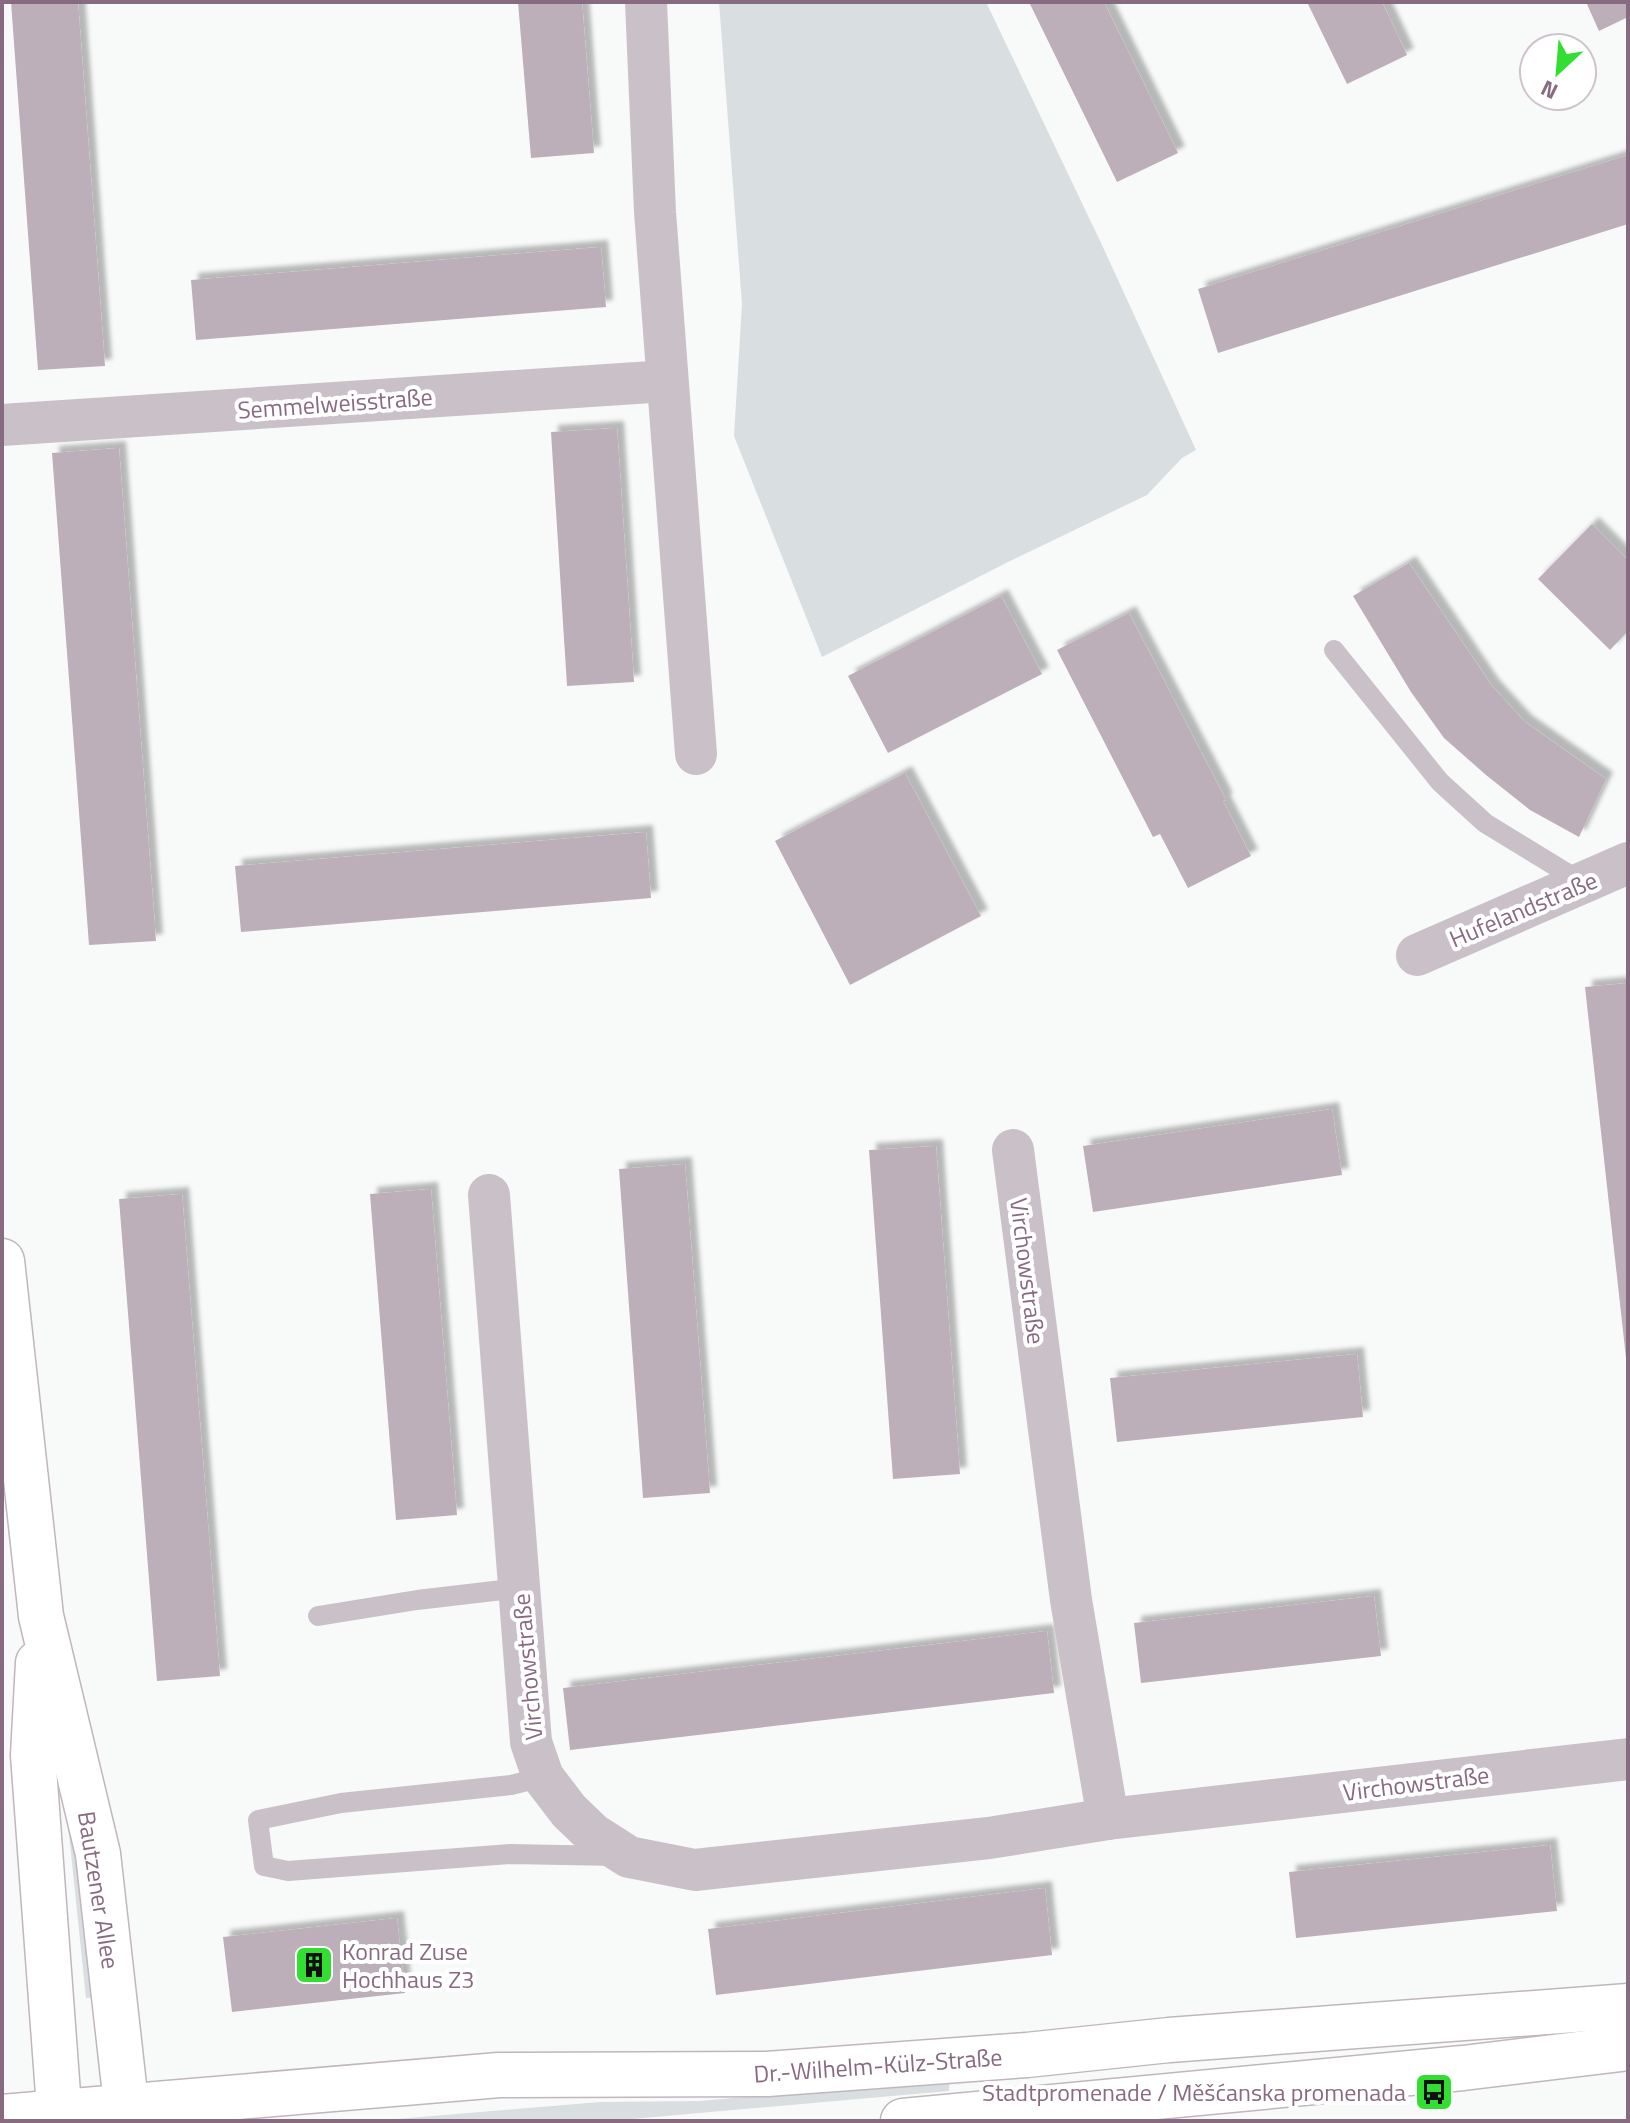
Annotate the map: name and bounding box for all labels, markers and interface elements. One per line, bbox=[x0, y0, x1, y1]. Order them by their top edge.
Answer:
north arrow bbox=[1518, 32, 1598, 112]
text: N bbox=[1535, 71, 1564, 109]
street label: Semmelweisstraße bbox=[236, 378, 434, 428]
street label: Hufelandstraße bbox=[1443, 862, 1603, 956]
street label: Virchowstraße bbox=[1001, 1196, 1055, 1346]
street label: Virchowstraße bbox=[503, 1592, 551, 1742]
street label: Virchowstraße bbox=[1341, 1756, 1491, 1810]
street label: Bautzener Allee bbox=[69, 1809, 129, 1971]
place label: Konrad Zuse Hochhaus Z3 bbox=[342, 1933, 475, 1997]
building icon: Konrad Zuse Hochhaus Z3 bbox=[293, 1944, 335, 1986]
street label: Dr.-Wilhelm-Külz-Straße bbox=[752, 2038, 1004, 2092]
bus stop icon: Stadtpromenade / Měšćanska promenada bbox=[1413, 2071, 1455, 2113]
place label: Stadtpromenade / Měšćanska promenada bbox=[982, 2074, 1406, 2110]

